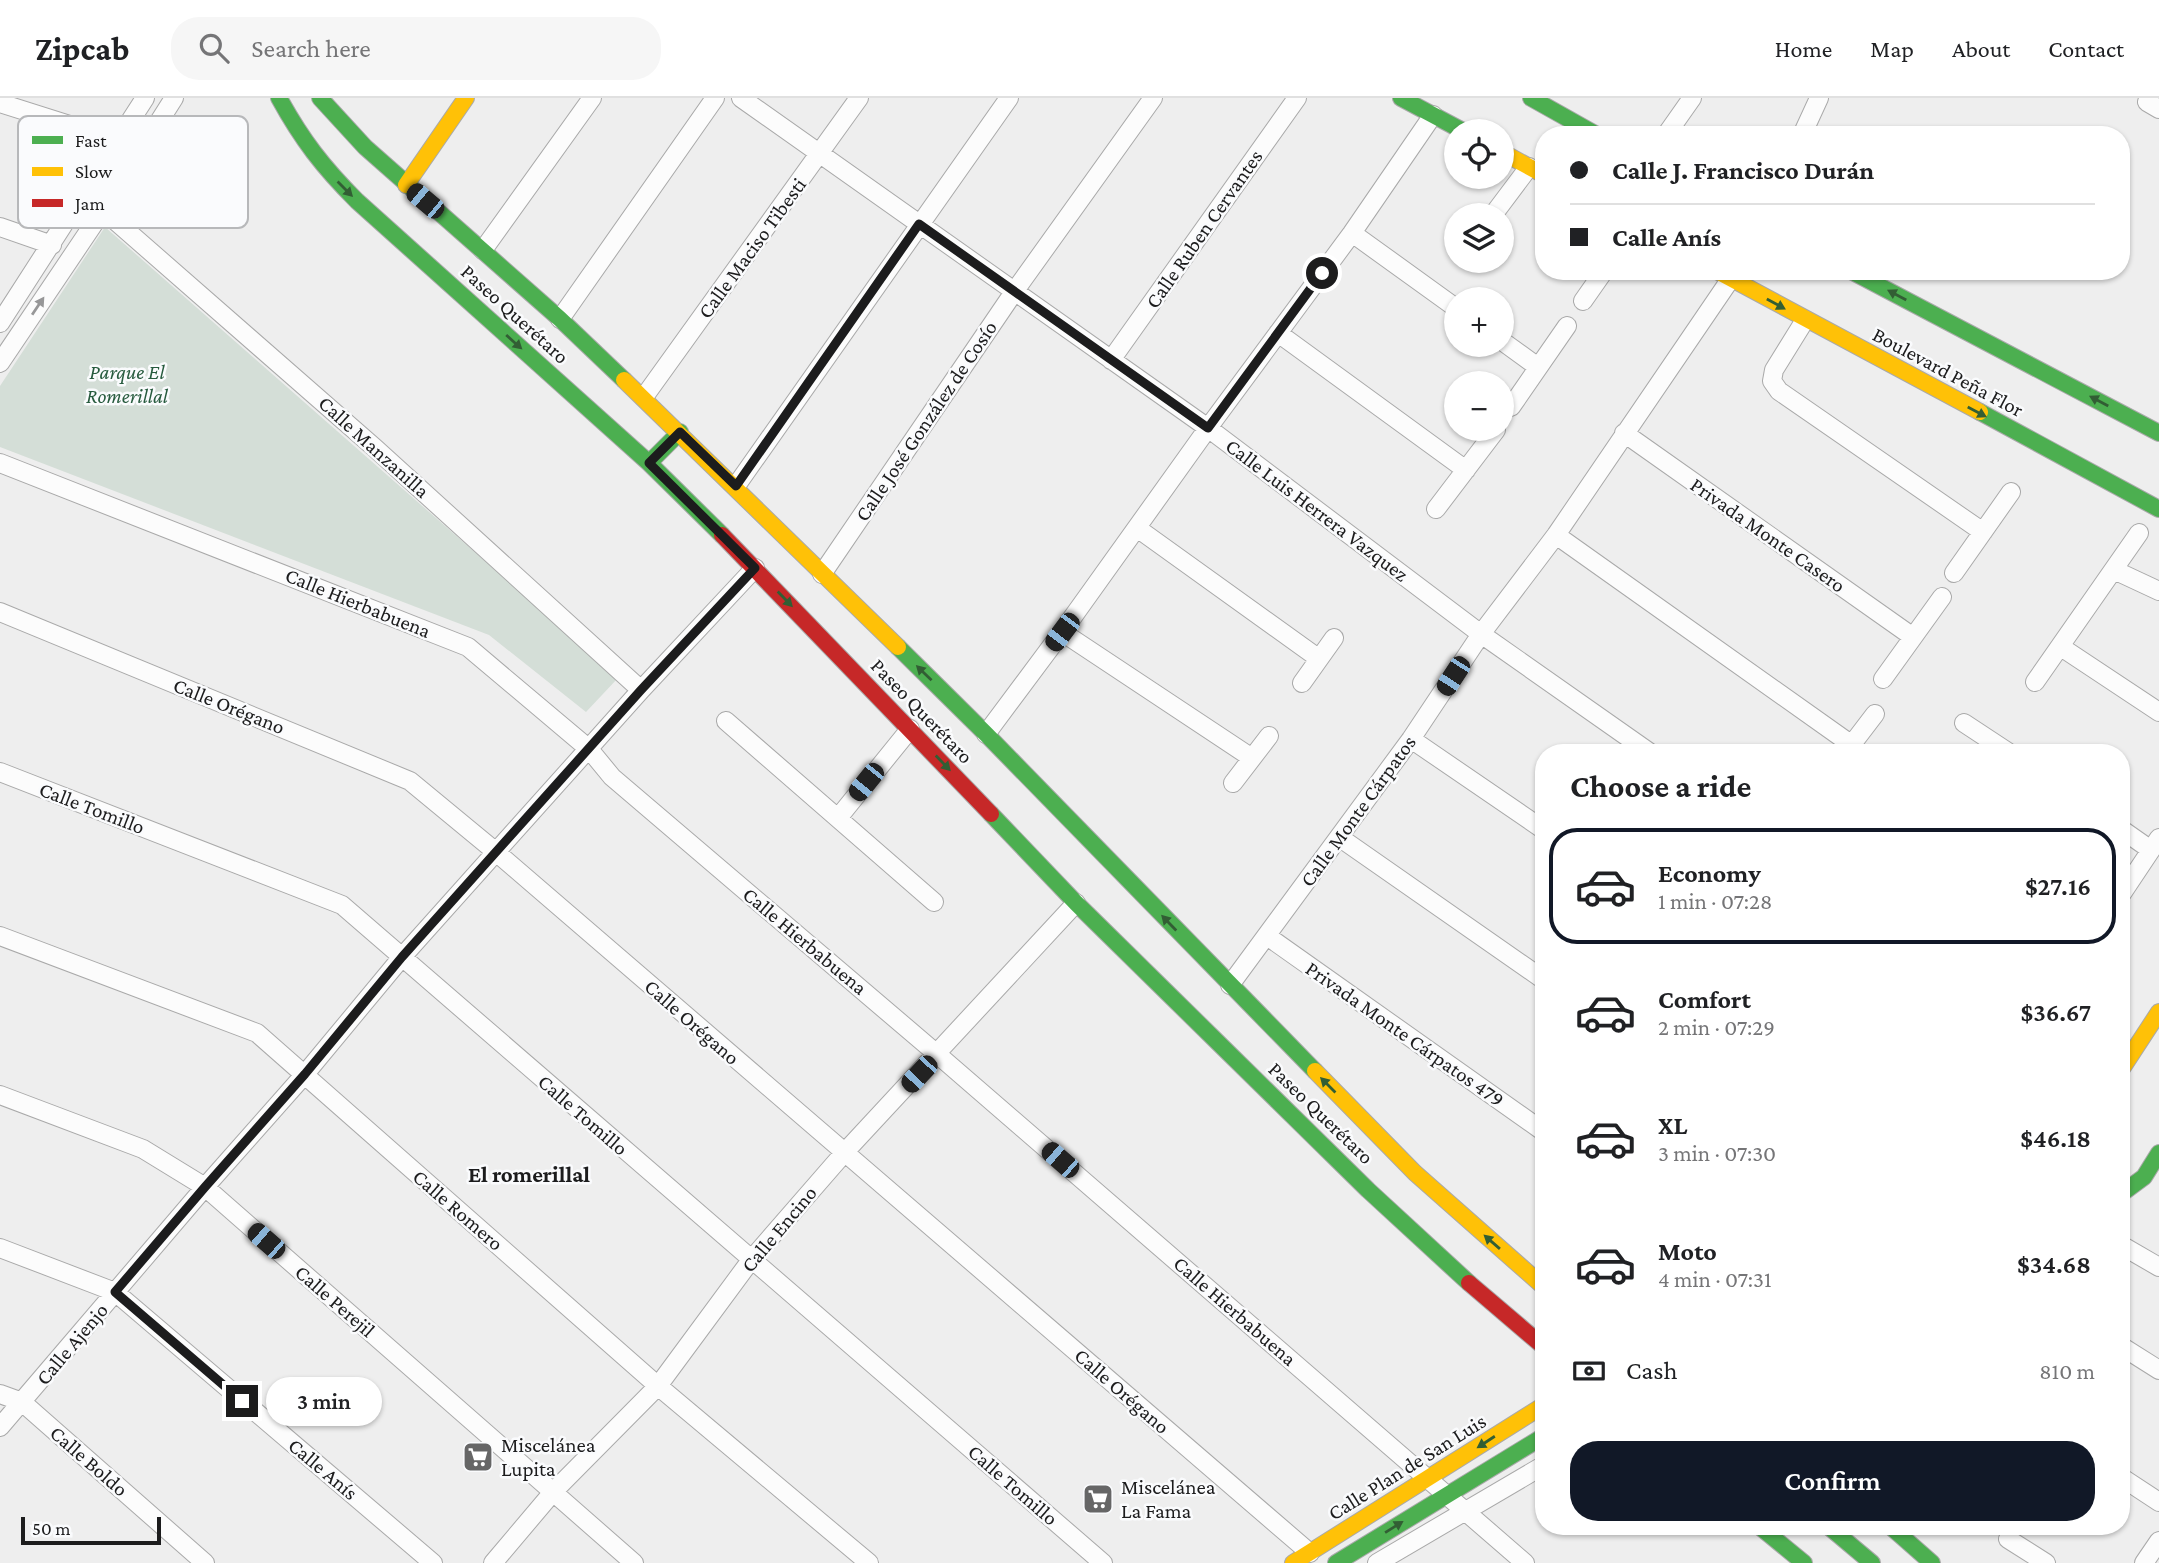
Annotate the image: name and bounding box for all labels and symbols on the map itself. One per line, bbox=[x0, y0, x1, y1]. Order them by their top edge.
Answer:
legend bbox=[18, 116, 248, 228]
text: Fast bbox=[75, 130, 107, 151]
street label: Calle Ruben Cervantes bbox=[1140, 145, 1268, 313]
text: Slow bbox=[75, 161, 112, 182]
street label: Calle Maciso Tibesti bbox=[693, 173, 811, 323]
car bbox=[403, 179, 448, 223]
one-way arrow bbox=[336, 181, 353, 197]
text: Jam bbox=[73, 193, 105, 214]
route start bbox=[1306, 257, 1338, 289]
street label: Paseo Querétaro bbox=[456, 259, 574, 369]
one-way arrow bbox=[1887, 290, 1907, 301]
one-way arrow bbox=[31, 297, 45, 315]
one-way arrow bbox=[1767, 298, 1786, 310]
street label: Calle José González de Cosío bbox=[850, 316, 1002, 526]
street label: Boulevard Peña Flor bbox=[1869, 322, 2028, 422]
one-way arrow bbox=[505, 333, 522, 349]
park label: Parque El Romerillal bbox=[86, 360, 169, 408]
street label: Calle Manzanilla bbox=[314, 391, 435, 503]
one-way arrow bbox=[2089, 395, 2108, 407]
one-way arrow bbox=[1967, 406, 1987, 417]
street label: Calle Luis Herrera Vazquez bbox=[1221, 433, 1413, 587]
street label: Privada Monte Casero bbox=[1686, 473, 1850, 597]
street label: Calle Hierbabuena bbox=[282, 563, 434, 643]
one-way arrow bbox=[777, 591, 794, 608]
car bbox=[1041, 609, 1084, 655]
car bbox=[1433, 653, 1474, 699]
street label: Paseo Querétaro bbox=[866, 654, 978, 768]
one-way arrow bbox=[916, 665, 932, 682]
street label: Calle Orégano bbox=[170, 673, 288, 739]
street label: Calle Monte Cárpatos bbox=[1295, 731, 1421, 891]
one-way arrow bbox=[935, 755, 951, 772]
car bbox=[845, 759, 888, 805]
street label: Calle Tomillo bbox=[36, 777, 148, 839]
street label: Calle Hierbabuena bbox=[738, 882, 872, 1000]
one-way arrow bbox=[1160, 914, 1177, 931]
street label: Privada Monte Cárpatos 479 bbox=[1301, 956, 1509, 1112]
street label: Calle Orégano bbox=[640, 974, 744, 1070]
car bbox=[897, 1051, 942, 1097]
street label: Paseo Querétaro bbox=[1264, 1057, 1378, 1169]
street label: Calle Tomillo bbox=[533, 1070, 633, 1160]
one-way arrow bbox=[1320, 1077, 1336, 1093]
car bbox=[1038, 1138, 1083, 1182]
district label: El romerillal bbox=[468, 1161, 590, 1187]
street label: Calle Romero bbox=[408, 1164, 508, 1256]
street label: Calle Encino bbox=[736, 1181, 822, 1277]
car bbox=[244, 1219, 289, 1263]
one-way arrow bbox=[1484, 1235, 1501, 1251]
street label: Calle Hierbabuena bbox=[1169, 1251, 1301, 1371]
street label: Calle Perejil bbox=[290, 1260, 380, 1342]
street label: Calle Ajenjo bbox=[31, 1298, 113, 1390]
street label: Calle Orégano bbox=[1070, 1343, 1174, 1439]
callout: 3 min bbox=[266, 1376, 382, 1426]
route end bbox=[226, 1385, 258, 1417]
street label: Calle Plan de San Luis bbox=[1324, 1409, 1490, 1525]
street label: Calle Boldo bbox=[45, 1421, 133, 1501]
street label: Calle Anís bbox=[283, 1433, 363, 1505]
place label: Miscelánea Lupita bbox=[501, 1433, 596, 1481]
one-way arrow bbox=[1476, 1435, 1496, 1448]
supermarket icon: Miscelánea Lupita bbox=[461, 1440, 495, 1474]
street label: Calle Tomillo bbox=[963, 1440, 1063, 1530]
place label: Miscelánea La Fama bbox=[1121, 1475, 1216, 1523]
supermarket icon: Miscelánea La Fama bbox=[1081, 1482, 1115, 1516]
scale bar bbox=[21, 1514, 161, 1546]
one-way arrow bbox=[1384, 1521, 1403, 1534]

